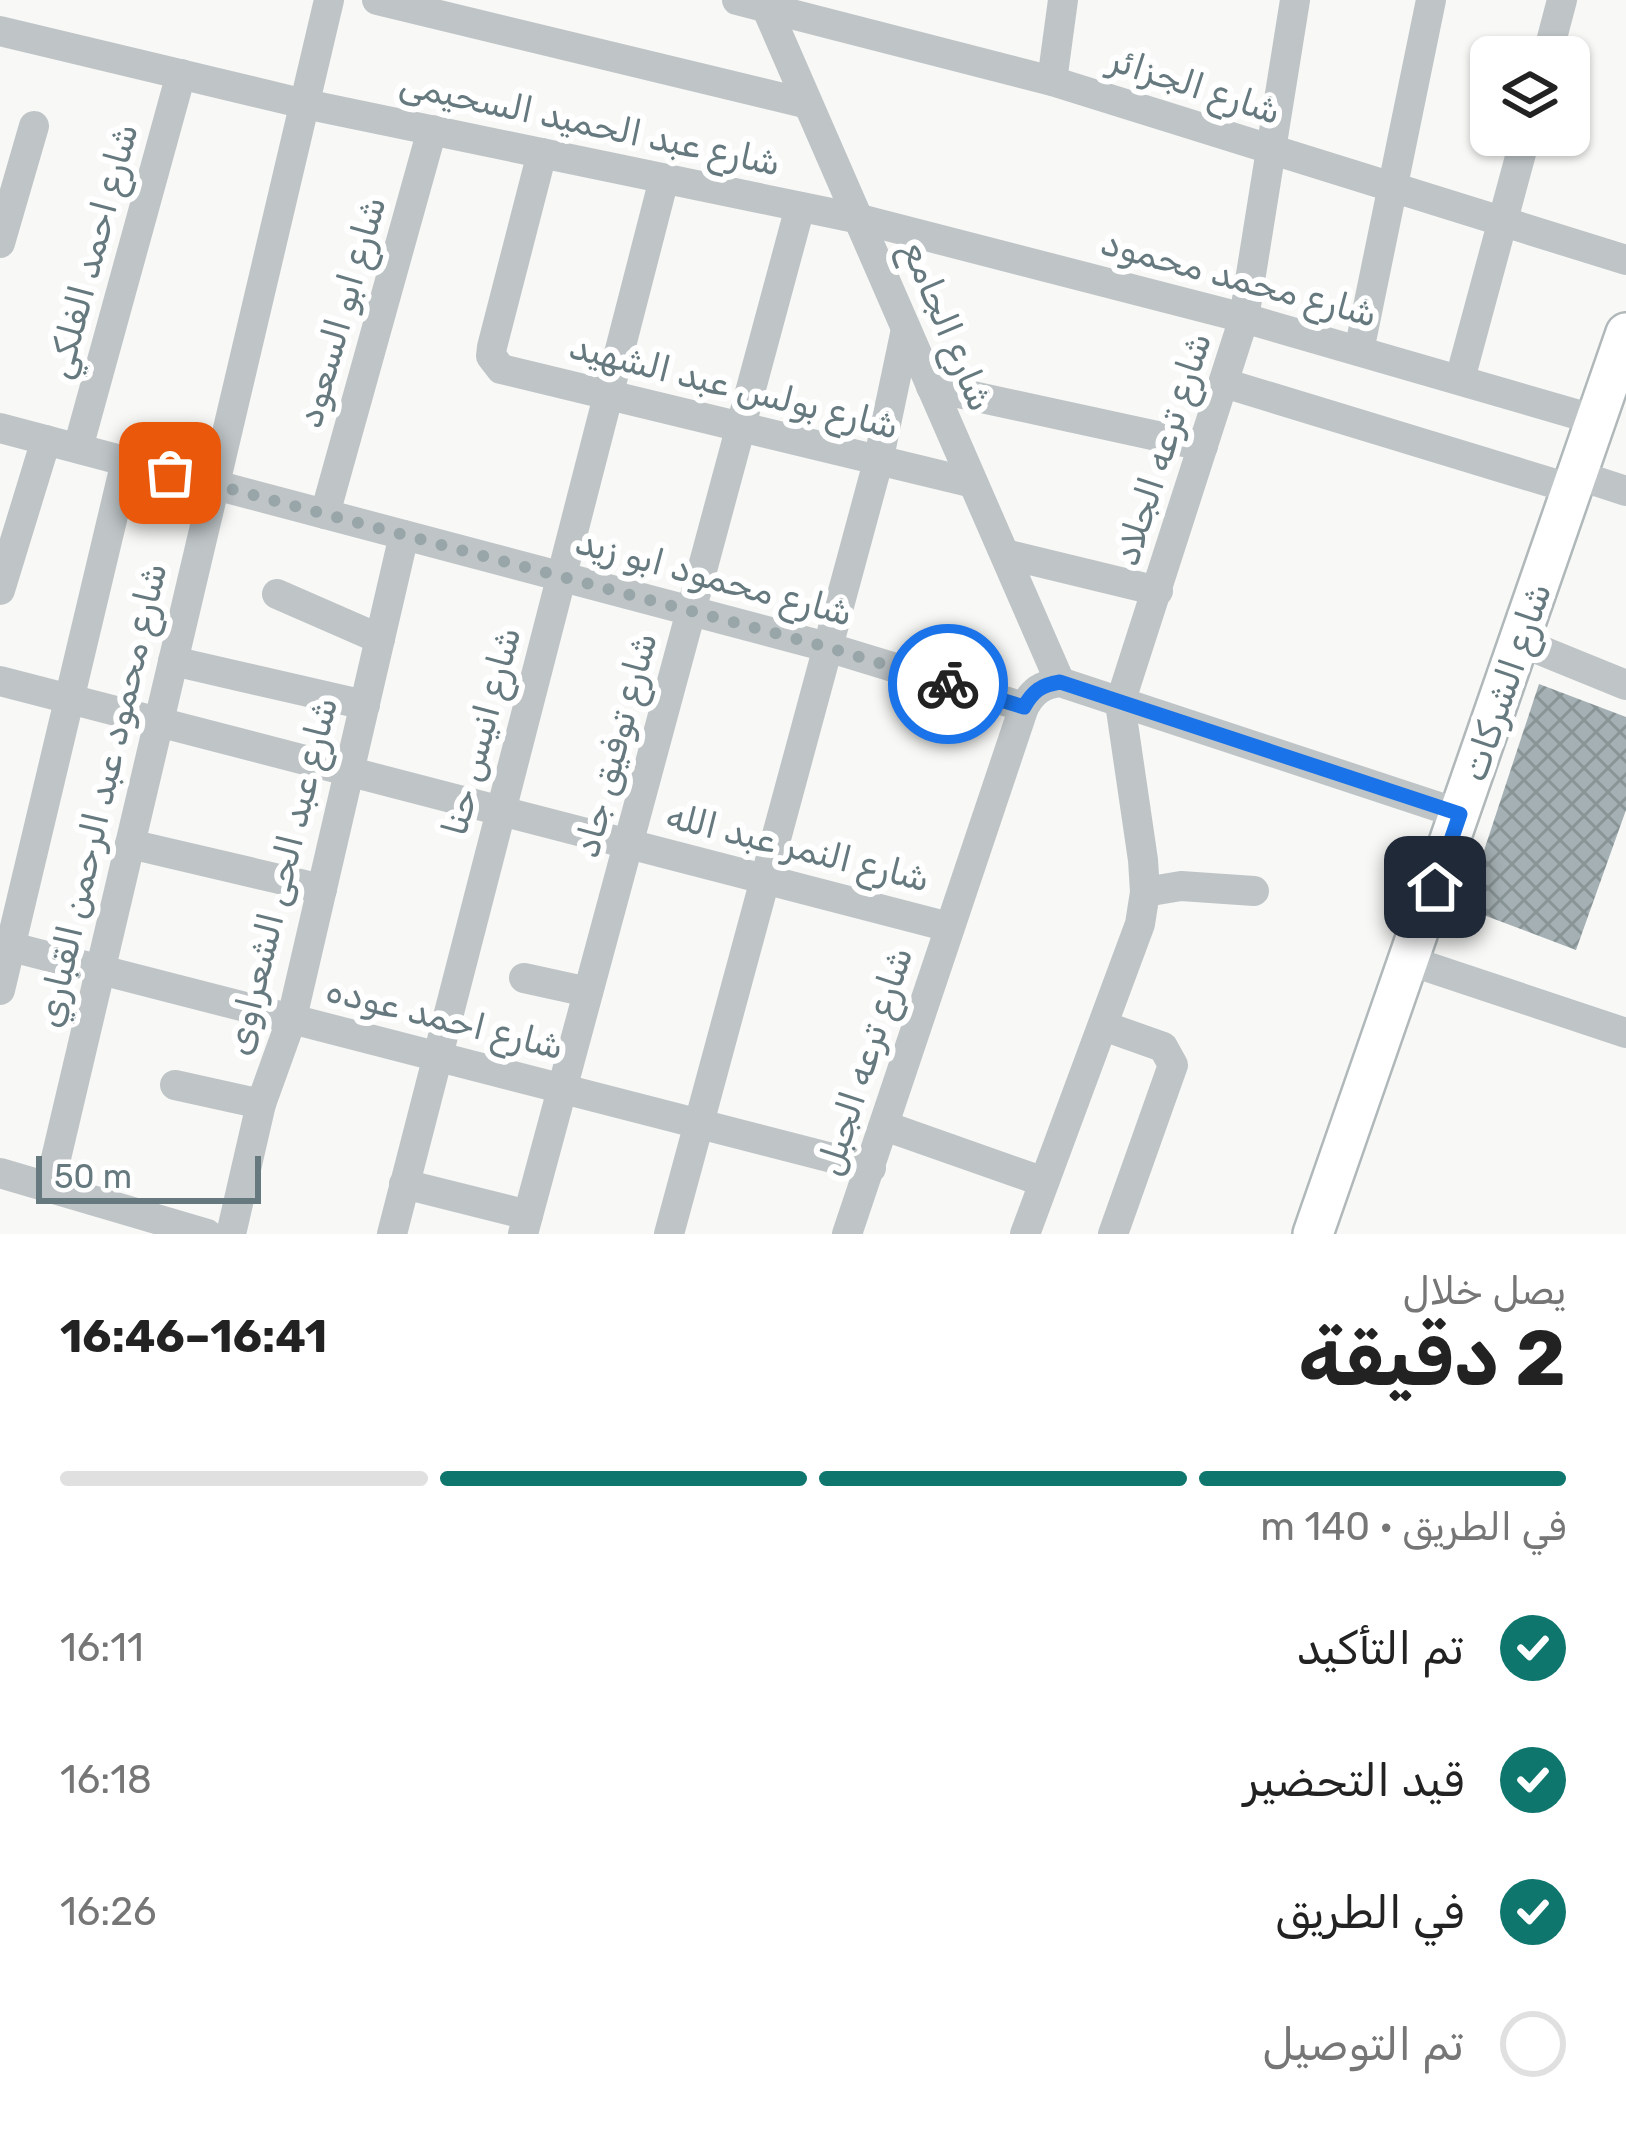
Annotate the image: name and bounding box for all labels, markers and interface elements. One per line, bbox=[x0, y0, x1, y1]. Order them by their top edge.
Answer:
street label: شارع الجزائر bbox=[1101, 36, 1286, 137]
map controls bbox=[1470, 36, 1590, 156]
button: layers bbox=[1470, 36, 1590, 156]
street label: شارع عبد الحميد السحيمى bbox=[395, 62, 784, 188]
street label: شارع احمد الفلكي bbox=[37, 119, 153, 385]
street label: شارع ابو السعود bbox=[287, 191, 398, 434]
street label: شارع محمد محمود bbox=[1095, 220, 1382, 339]
street label: شارع الجامع bbox=[889, 235, 1003, 419]
street label: شارع بولس عبد الشهيد bbox=[564, 324, 903, 452]
street label: شارع ترعه الجلاد bbox=[1104, 327, 1224, 572]
pin bbox=[119, 422, 221, 524]
icon: bag bbox=[137, 440, 203, 506]
street label: شارع محمود ابو زيد bbox=[570, 519, 857, 639]
street label: شارع محمود عبد الرحمن القباري bbox=[27, 559, 179, 1032]
street label: شارع الشركات bbox=[1452, 577, 1564, 788]
street label: شارع انيس حنا bbox=[433, 622, 533, 841]
courier bbox=[888, 624, 1008, 744]
street label: شارع توفيق جاد bbox=[564, 628, 670, 863]
icon: bike bbox=[915, 651, 981, 717]
street label: شارع عبد الحى الشعراوى bbox=[216, 693, 350, 1060]
street label: شارع النمر عبد الله bbox=[661, 793, 934, 904]
pin bbox=[1384, 836, 1486, 938]
icon: home bbox=[1402, 854, 1468, 920]
street label: شارع ترعه الجبل bbox=[807, 941, 925, 1182]
street label: شارع احمد عوده bbox=[321, 968, 568, 1072]
scale bar bbox=[36, 1150, 261, 1203]
text: 50 m bbox=[54, 1157, 132, 1196]
text: يصل خلال bbox=[1403, 1268, 1566, 1314]
text: 16:41–16:46 bbox=[60, 1310, 327, 1363]
text: 2 دقيقة bbox=[1298, 1312, 1566, 1405]
text: في الطريق · 140 m bbox=[1260, 1504, 1566, 1550]
icon: check bbox=[1500, 1615, 1566, 1681]
text: تم التأكيد bbox=[1296, 1622, 1464, 1675]
text: 16:11 bbox=[60, 1625, 144, 1671]
icon: check bbox=[1500, 1747, 1566, 1813]
text: قيد التحضير bbox=[1244, 1754, 1464, 1807]
text: 16:18 bbox=[60, 1757, 152, 1803]
icon: check bbox=[1500, 1879, 1566, 1945]
text: في الطريق bbox=[1275, 1886, 1464, 1939]
text: 16:26 bbox=[60, 1889, 157, 1935]
text: تم التوصيل bbox=[1262, 2018, 1464, 2071]

